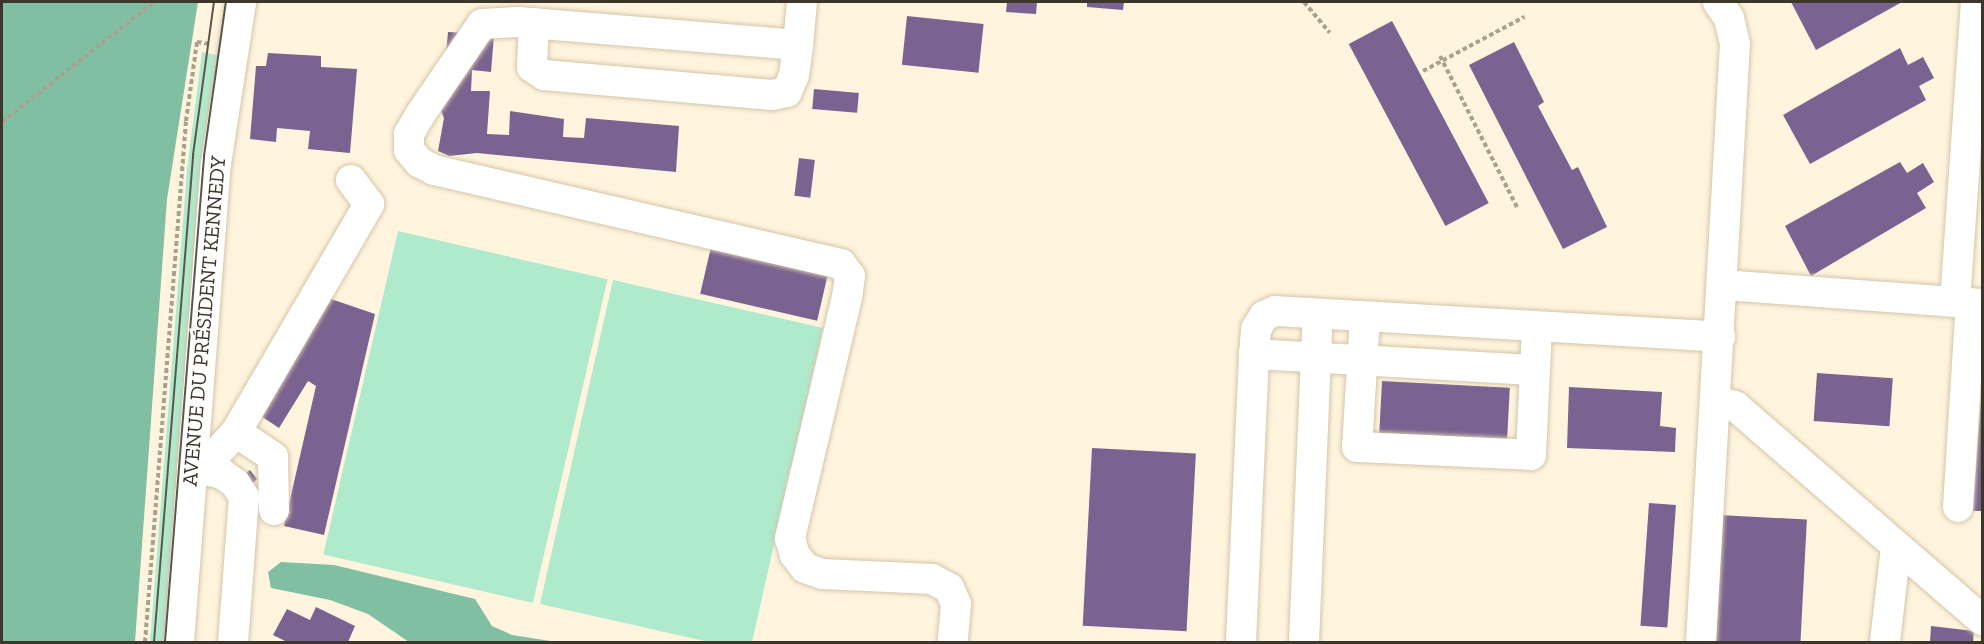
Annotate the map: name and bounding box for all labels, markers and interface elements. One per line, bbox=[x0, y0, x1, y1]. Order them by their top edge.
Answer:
street label: AVENUE DU PRÉSIDENT KENNEDY bbox=[177, 155, 231, 487]

